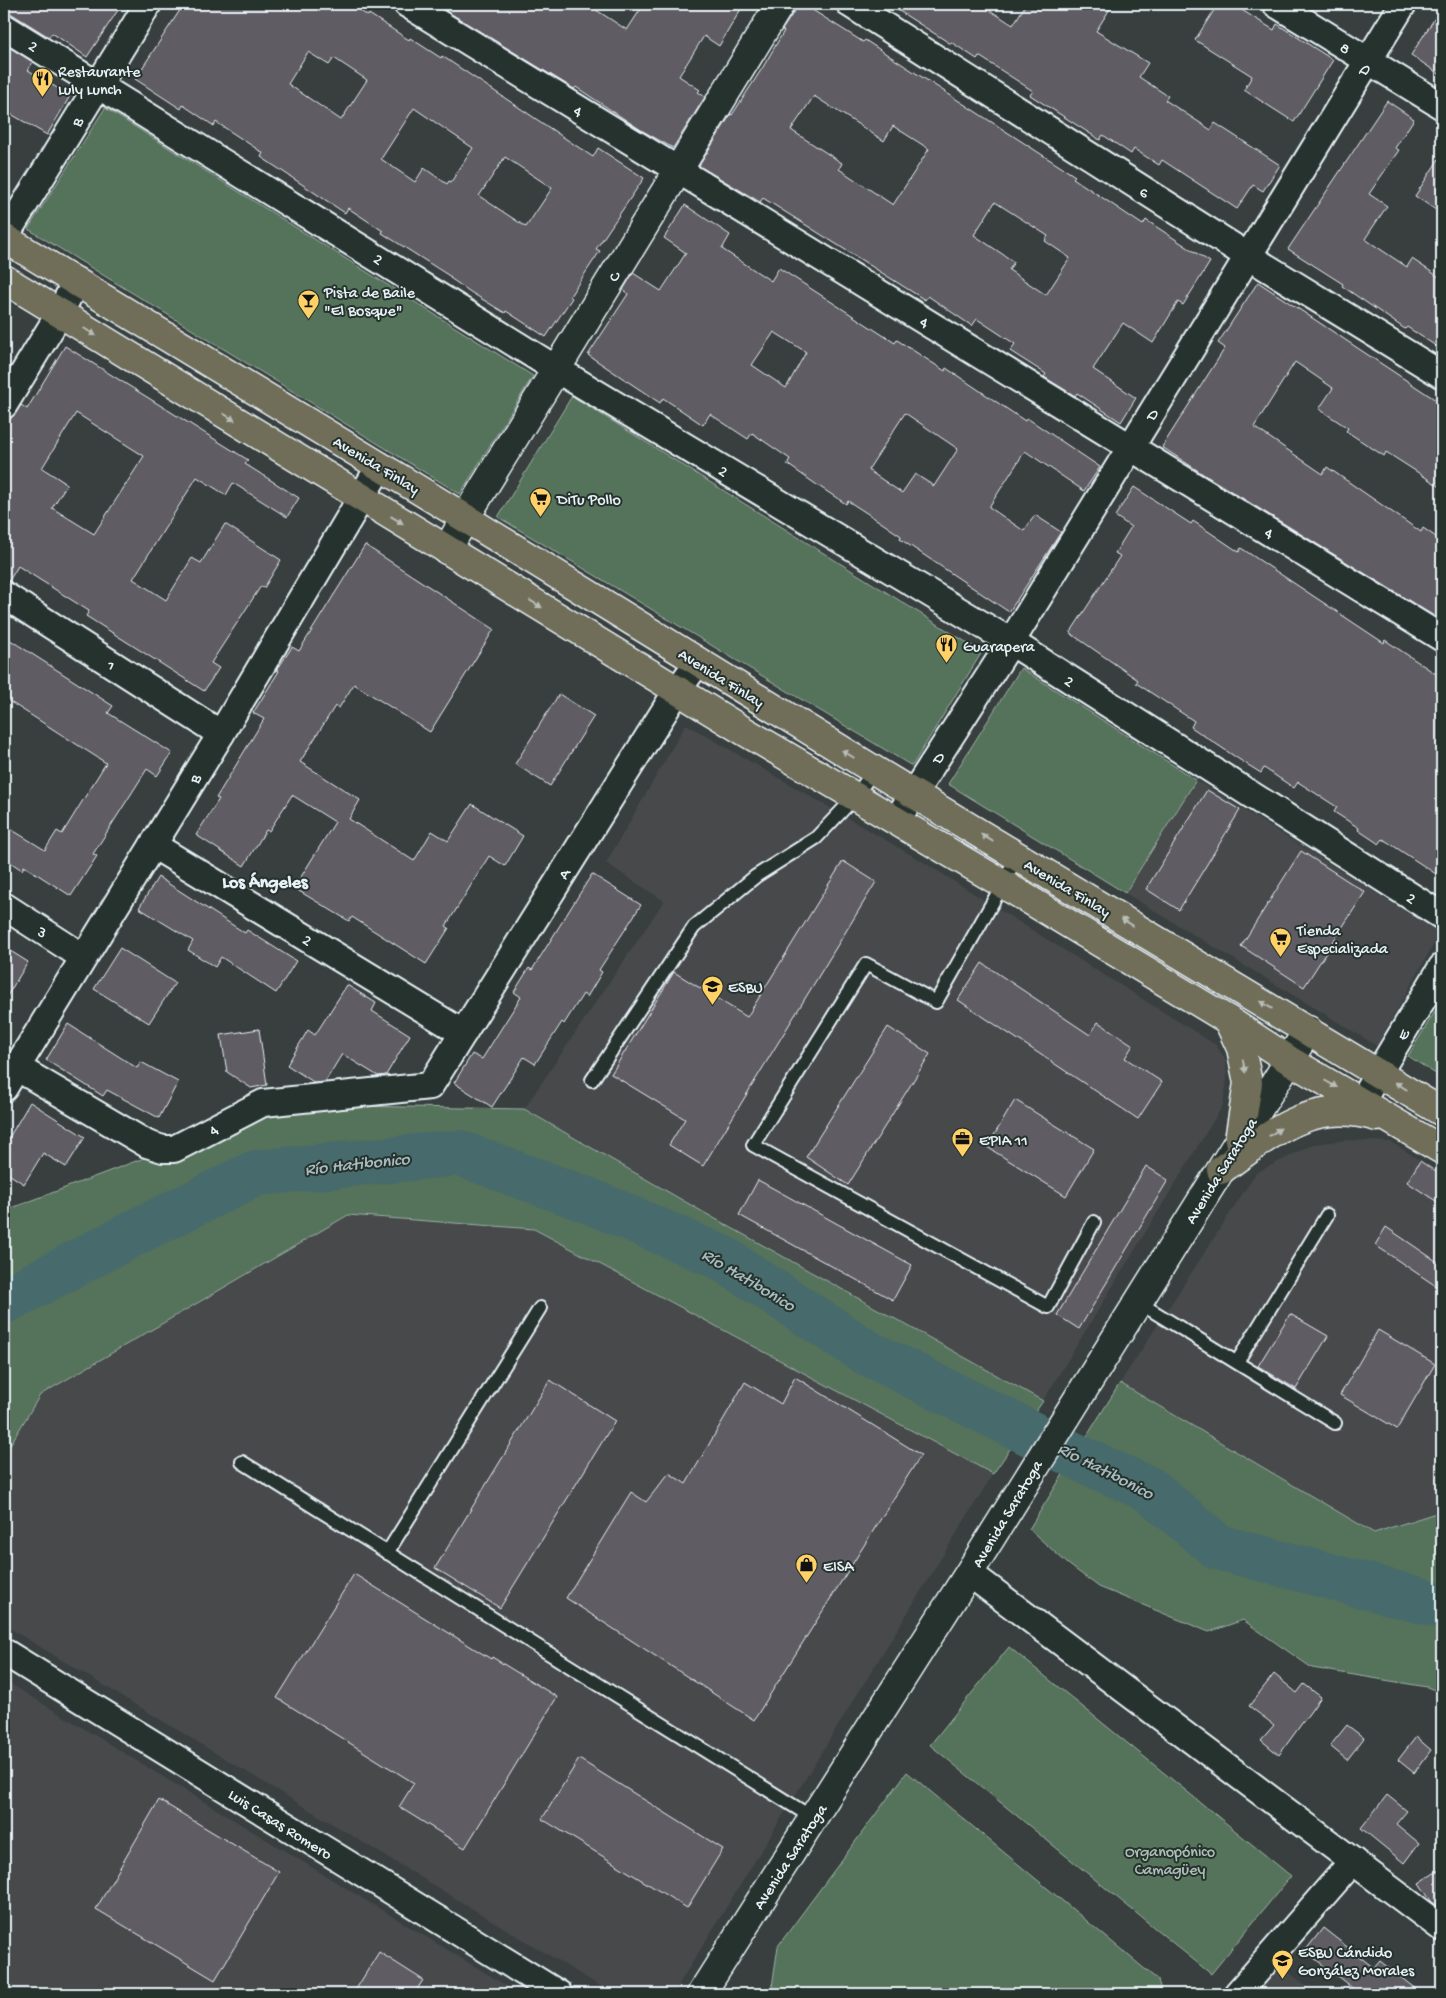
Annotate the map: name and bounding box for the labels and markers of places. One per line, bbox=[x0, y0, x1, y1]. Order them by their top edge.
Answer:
place label: Restaurante Luly Lunch bbox=[58, 64, 141, 101]
restaurant icon: Restaurante Luly Lunch bbox=[30, 67, 54, 98]
place label: Pista de Baile "El Bosque" bbox=[323, 285, 416, 322]
bar icon: Pista de Baile "El Bosque" bbox=[296, 288, 320, 319]
supermarket icon: DiTu Pollo bbox=[529, 486, 553, 517]
place label: DiTu Pollo bbox=[556, 492, 621, 511]
restaurant icon: Guarapera bbox=[935, 633, 959, 664]
place label: Guarapera bbox=[963, 639, 1036, 658]
place label: Tienda Especializada bbox=[1296, 923, 1389, 960]
supermarket icon: Tienda Especializada bbox=[1269, 926, 1293, 957]
school or university icon: ESBU bbox=[700, 974, 724, 1005]
place label: ESBU bbox=[728, 980, 763, 999]
office icon: EPIA 11 bbox=[951, 1127, 975, 1158]
place label: EPIA 11 bbox=[979, 1133, 1028, 1152]
shop icon: EISA bbox=[795, 1553, 819, 1584]
place label: EISA bbox=[823, 1559, 855, 1578]
place label: ESBU Cándido González Morales bbox=[1298, 1945, 1415, 1982]
school or university icon: ESBU Cándido González Morales bbox=[1270, 1948, 1294, 1979]

